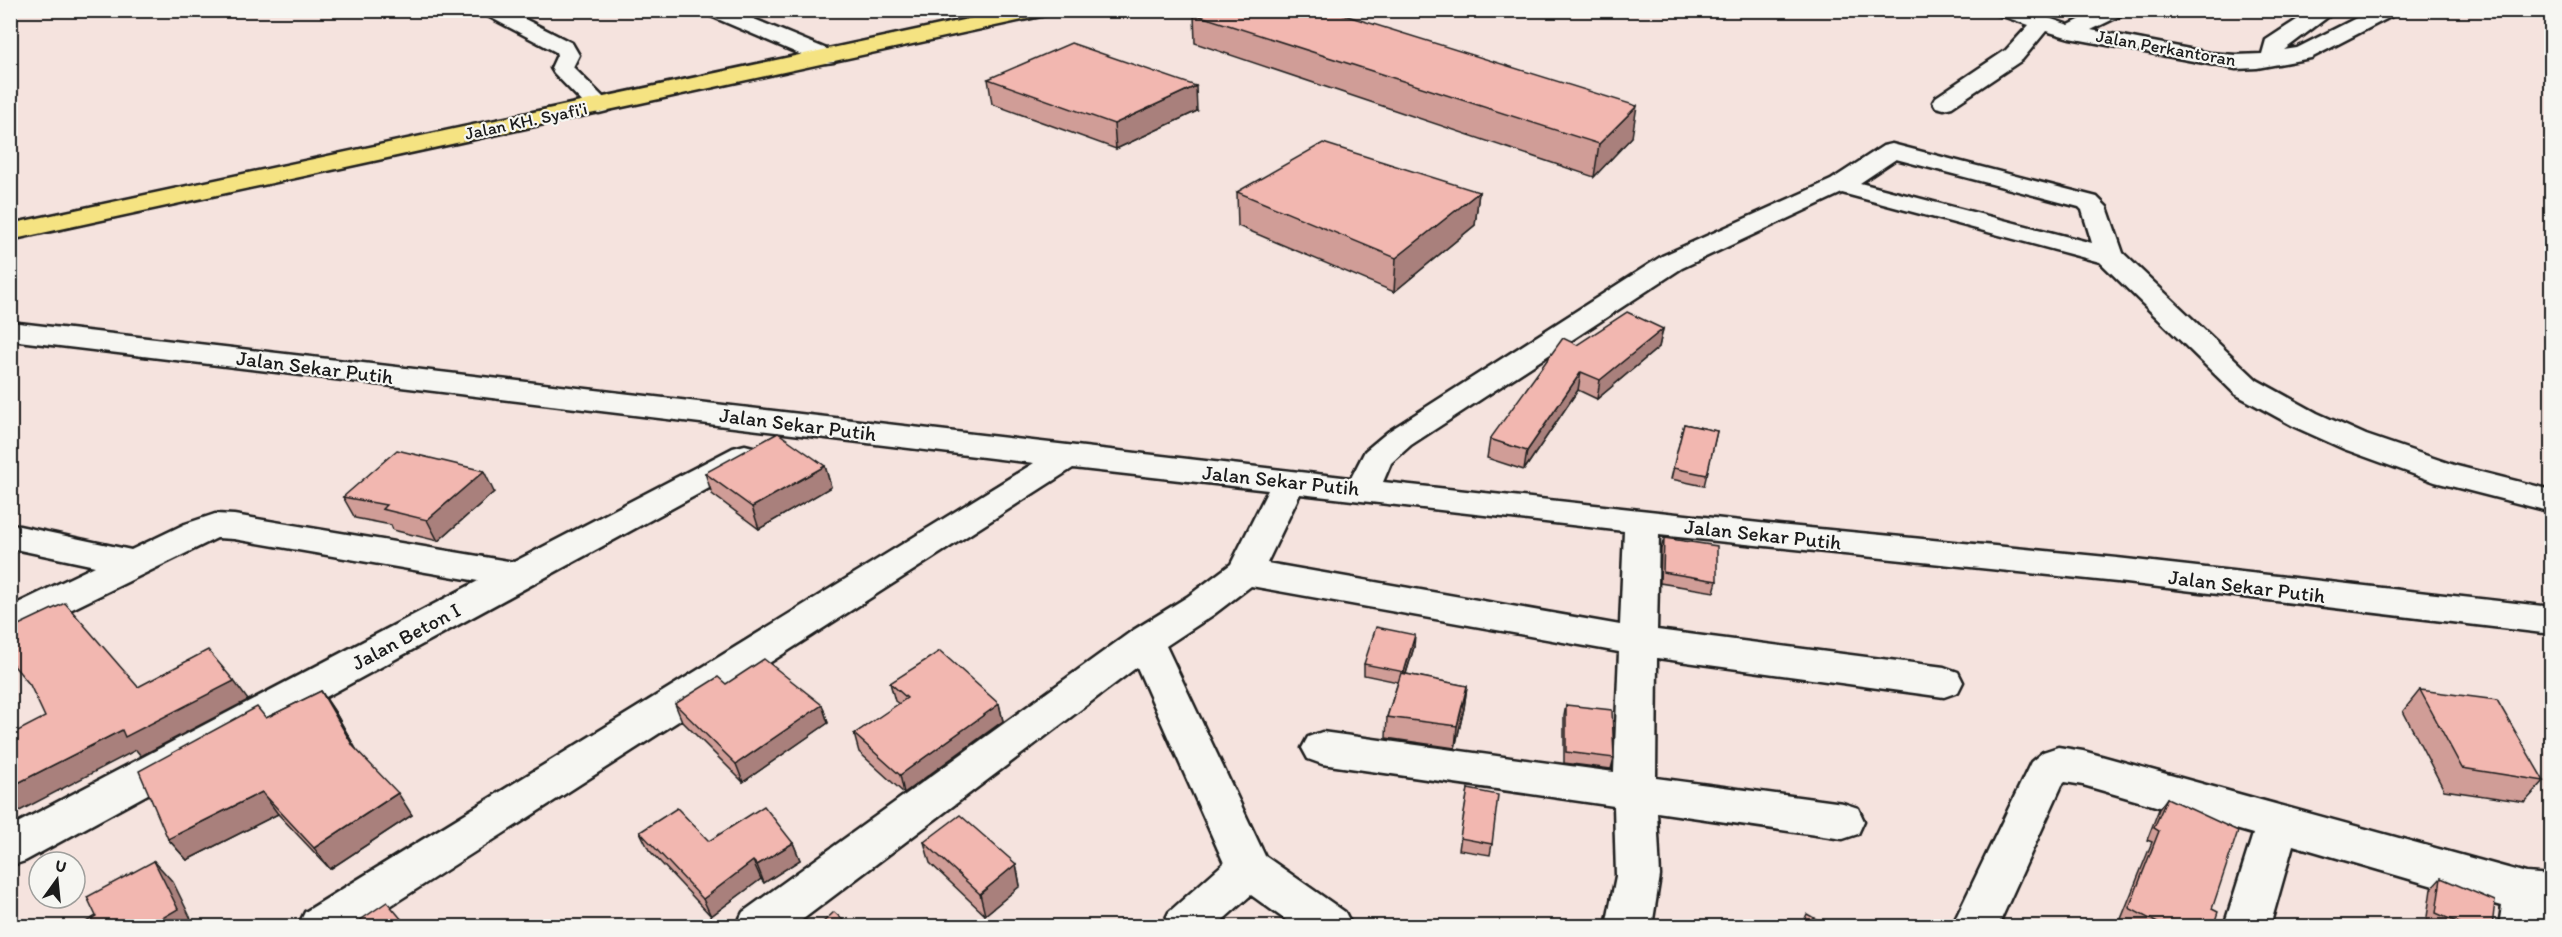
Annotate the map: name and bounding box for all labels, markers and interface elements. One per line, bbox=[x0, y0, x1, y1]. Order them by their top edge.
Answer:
street label: Jalan Perkantoran bbox=[2094, 25, 2238, 71]
street label: Jalan KH. Syafi'i bbox=[463, 97, 589, 145]
street label: Jalan Sekar Putih bbox=[235, 345, 395, 389]
street label: Jalan Sekar Putih bbox=[718, 402, 878, 446]
street label: Jalan Sekar Putih bbox=[1201, 459, 1361, 501]
street label: Jalan Sekar Putih bbox=[1683, 513, 1843, 555]
street label: Jalan Sekar Putih bbox=[2167, 564, 2327, 608]
street label: Jalan Beton I bbox=[347, 597, 465, 675]
north arrow bbox=[27, 850, 87, 910]
text: U bbox=[53, 855, 68, 877]

